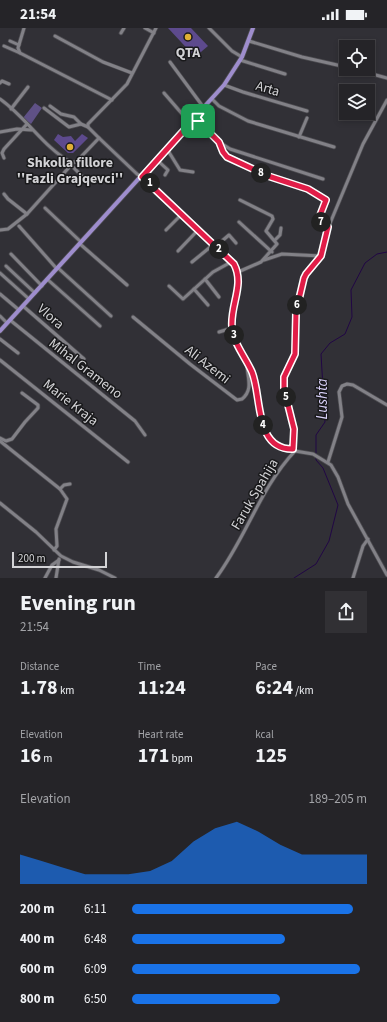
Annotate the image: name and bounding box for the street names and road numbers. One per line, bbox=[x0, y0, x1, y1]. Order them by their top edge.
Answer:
street label: Arta bbox=[253, 76, 282, 102]
street label: Vlora bbox=[32, 299, 68, 334]
street label: Mihal Grameno bbox=[44, 334, 126, 404]
street label: Ali Azemi bbox=[180, 341, 234, 389]
street label: Marie Kraja bbox=[38, 375, 102, 431]
street label: Faruk Spahija bbox=[226, 455, 283, 534]

